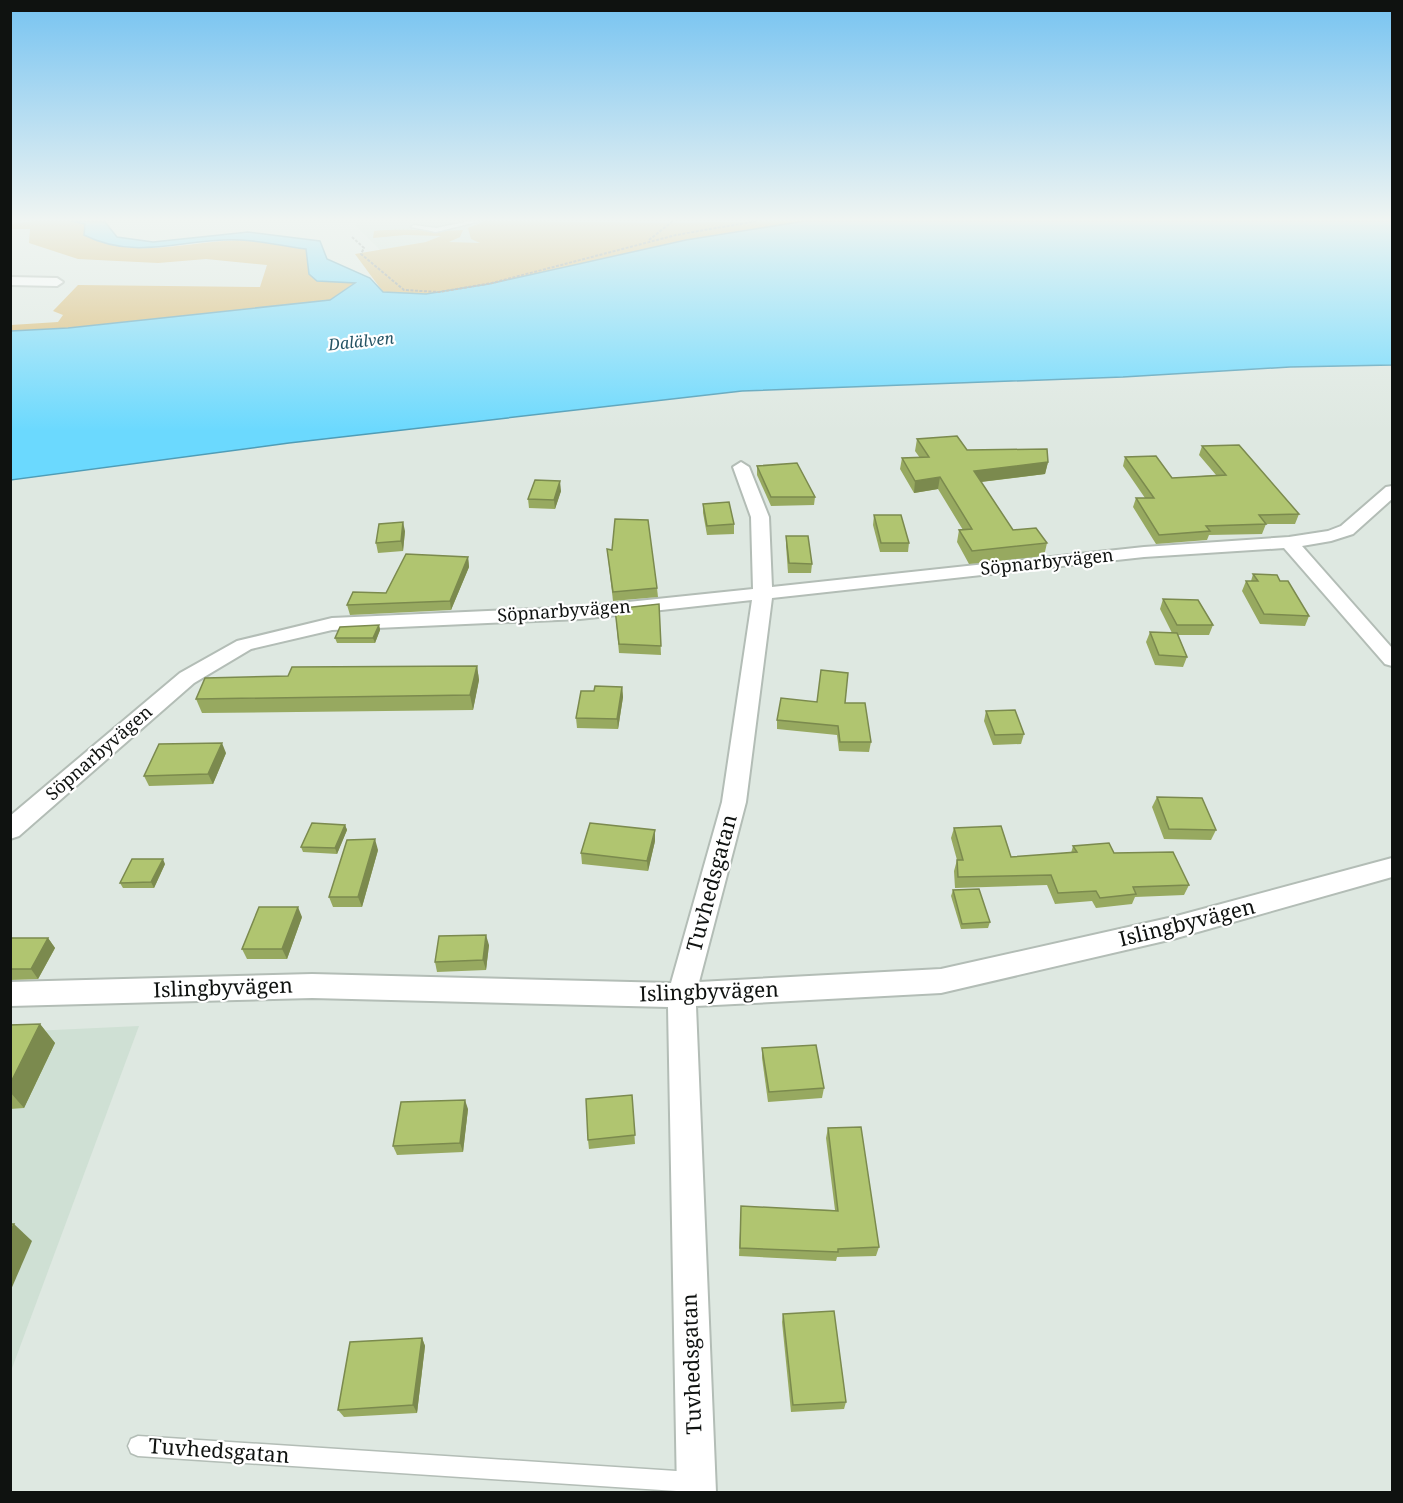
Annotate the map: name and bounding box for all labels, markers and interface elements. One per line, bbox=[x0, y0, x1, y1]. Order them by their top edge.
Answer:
water label: Dalälven bbox=[326, 327, 395, 355]
street label: Söpnarbyvägen bbox=[979, 542, 1115, 580]
street label: Söpnarbyvägen bbox=[496, 593, 632, 627]
street label: Söpnarbyvägen bbox=[40, 699, 157, 805]
street label: Tuvhedsgatan bbox=[679, 811, 743, 955]
street label: Islingbyvägen bbox=[1116, 892, 1258, 953]
street label: Islingbyvägen bbox=[153, 971, 293, 1003]
street label: Islingbyvägen bbox=[639, 975, 779, 1007]
street label: Tuvhedsgatan bbox=[675, 1293, 707, 1435]
street label: Tuvhedsgatan bbox=[148, 1431, 290, 1469]

